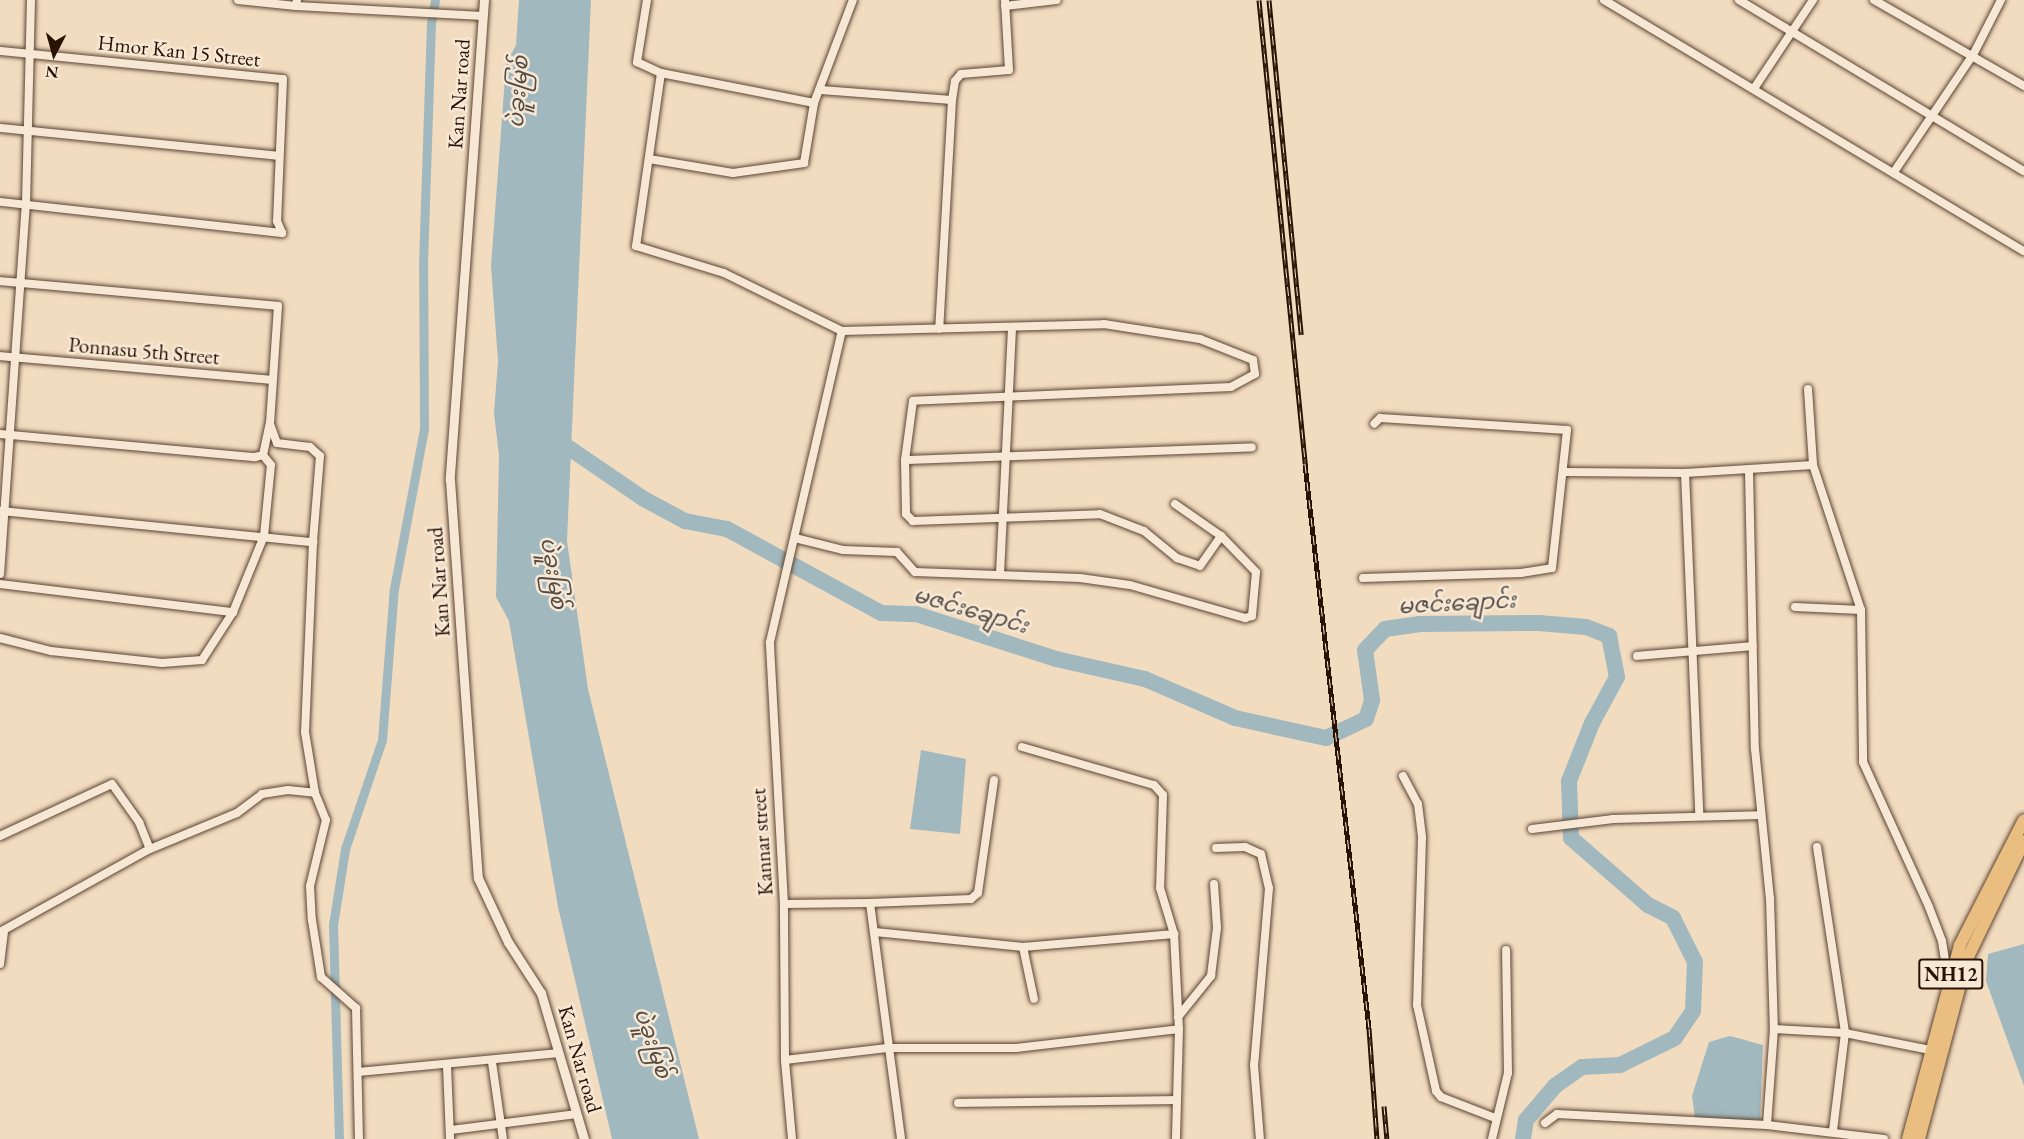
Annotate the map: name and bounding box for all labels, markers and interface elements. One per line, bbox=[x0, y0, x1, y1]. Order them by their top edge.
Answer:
north arrow bbox=[24, 24, 84, 84]
street label: Hmor Kan 15 Street bbox=[96, 30, 262, 72]
street label: Kan Nar road bbox=[443, 38, 475, 150]
water label: ပဲခူးမြစ် bbox=[502, 55, 534, 129]
text: N bbox=[45, 61, 60, 84]
street label: Ponnasu 5th Street bbox=[68, 332, 220, 370]
street label: Kan Nar road bbox=[423, 526, 455, 638]
water label: ပဲခူးမြစ် bbox=[535, 535, 573, 611]
water label: မဇင်းချောင်း bbox=[911, 581, 1031, 639]
water label: မဇင်းချောင်း bbox=[1397, 587, 1517, 619]
street label: Kannar street bbox=[746, 787, 778, 897]
road number: NH12 bbox=[1918, 957, 1984, 991]
street label: Kan Nar road bbox=[553, 1003, 607, 1115]
water label: ပဲခူးမြစ် bbox=[629, 1005, 677, 1081]

